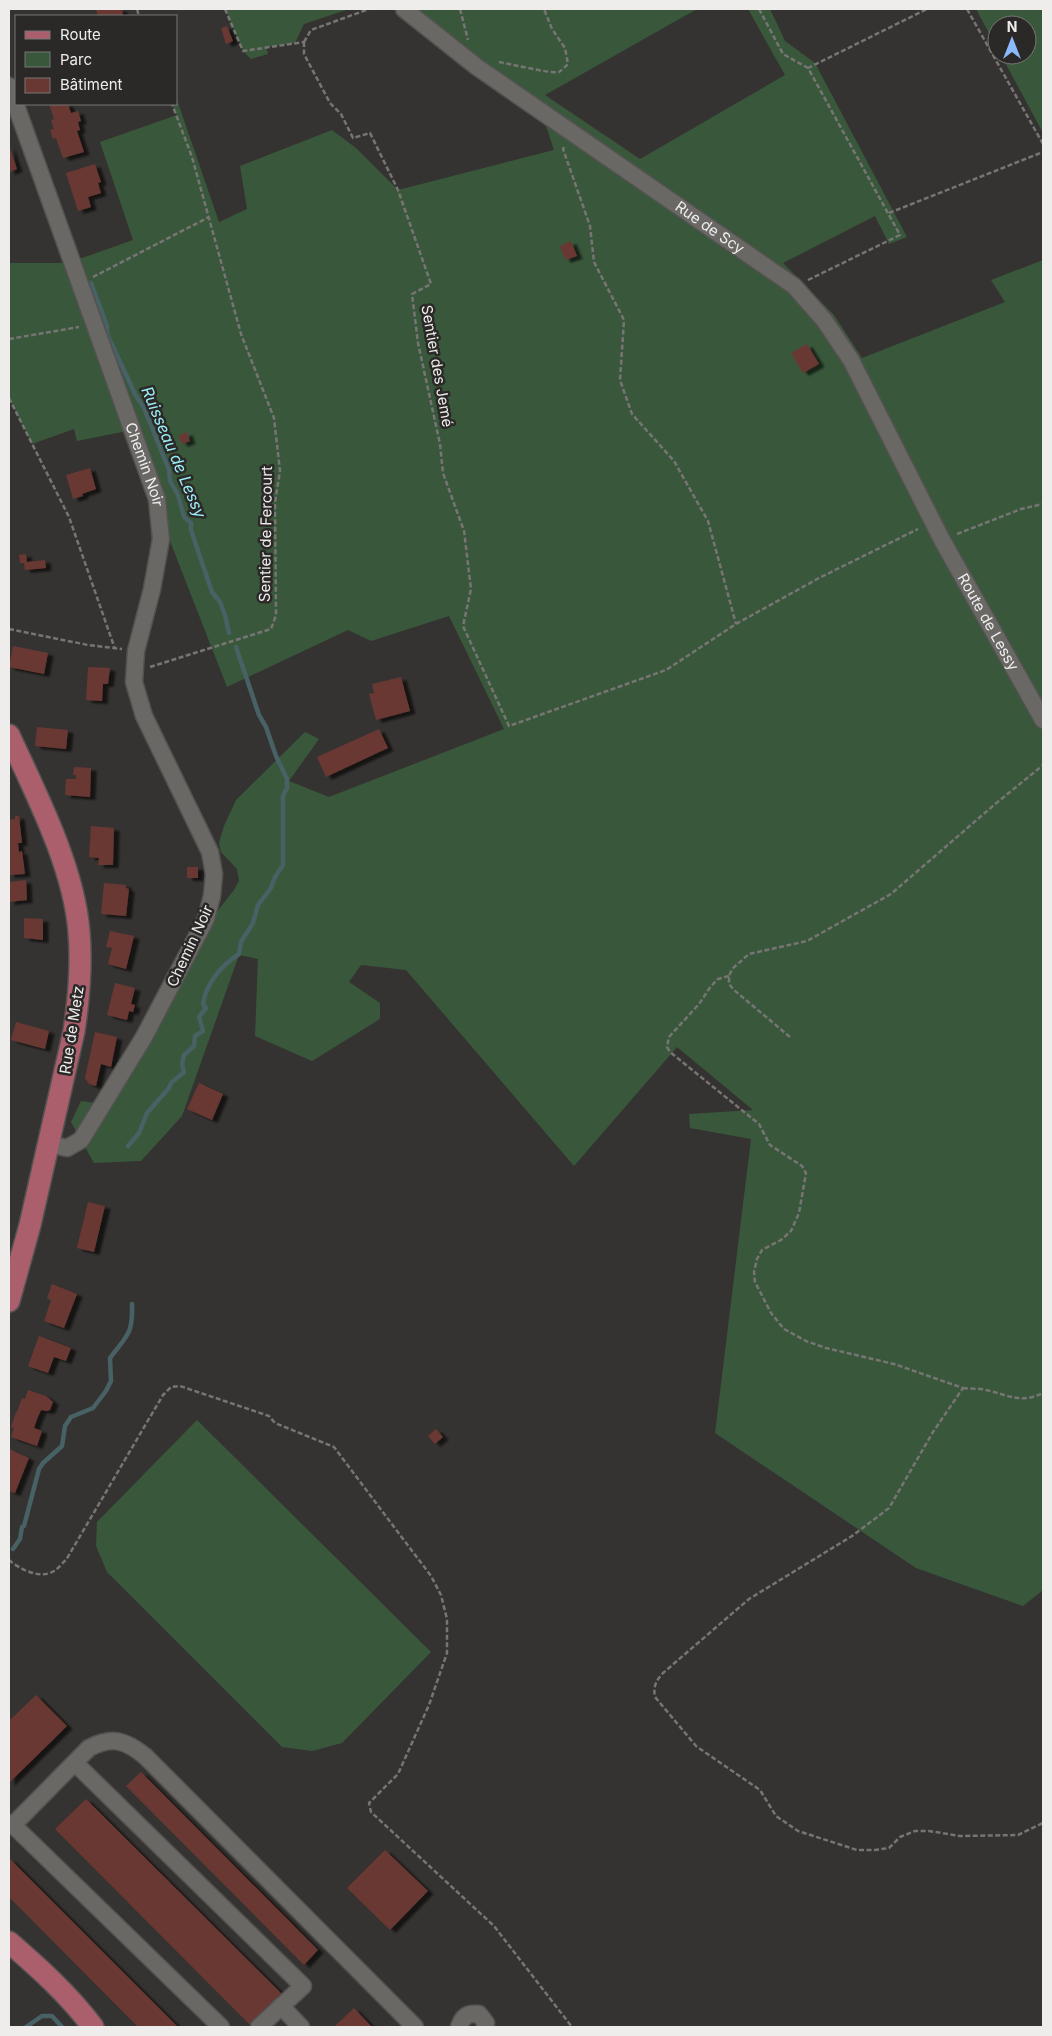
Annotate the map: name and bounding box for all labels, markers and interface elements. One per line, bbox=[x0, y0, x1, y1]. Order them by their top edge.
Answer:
legend bbox=[15, 15, 178, 105]
north arrow bbox=[987, 15, 1037, 65]
text: N bbox=[1007, 18, 1017, 35]
text: Route bbox=[60, 25, 101, 44]
text: Parc bbox=[60, 50, 92, 69]
text: Bâtiment bbox=[60, 75, 123, 94]
street label: Rue de Scy bbox=[672, 197, 749, 258]
street label: Sentier des Jemé bbox=[417, 303, 458, 428]
water label: Ruisseau de Lessy bbox=[137, 383, 211, 522]
street label: Chemin Noir bbox=[121, 420, 168, 508]
street label: Sentier de Fercourt bbox=[255, 466, 276, 602]
street label: Route de Lessy bbox=[954, 570, 1024, 674]
street label: Chemin Noir bbox=[162, 902, 217, 990]
street label: Rue de Metz bbox=[55, 984, 88, 1075]

